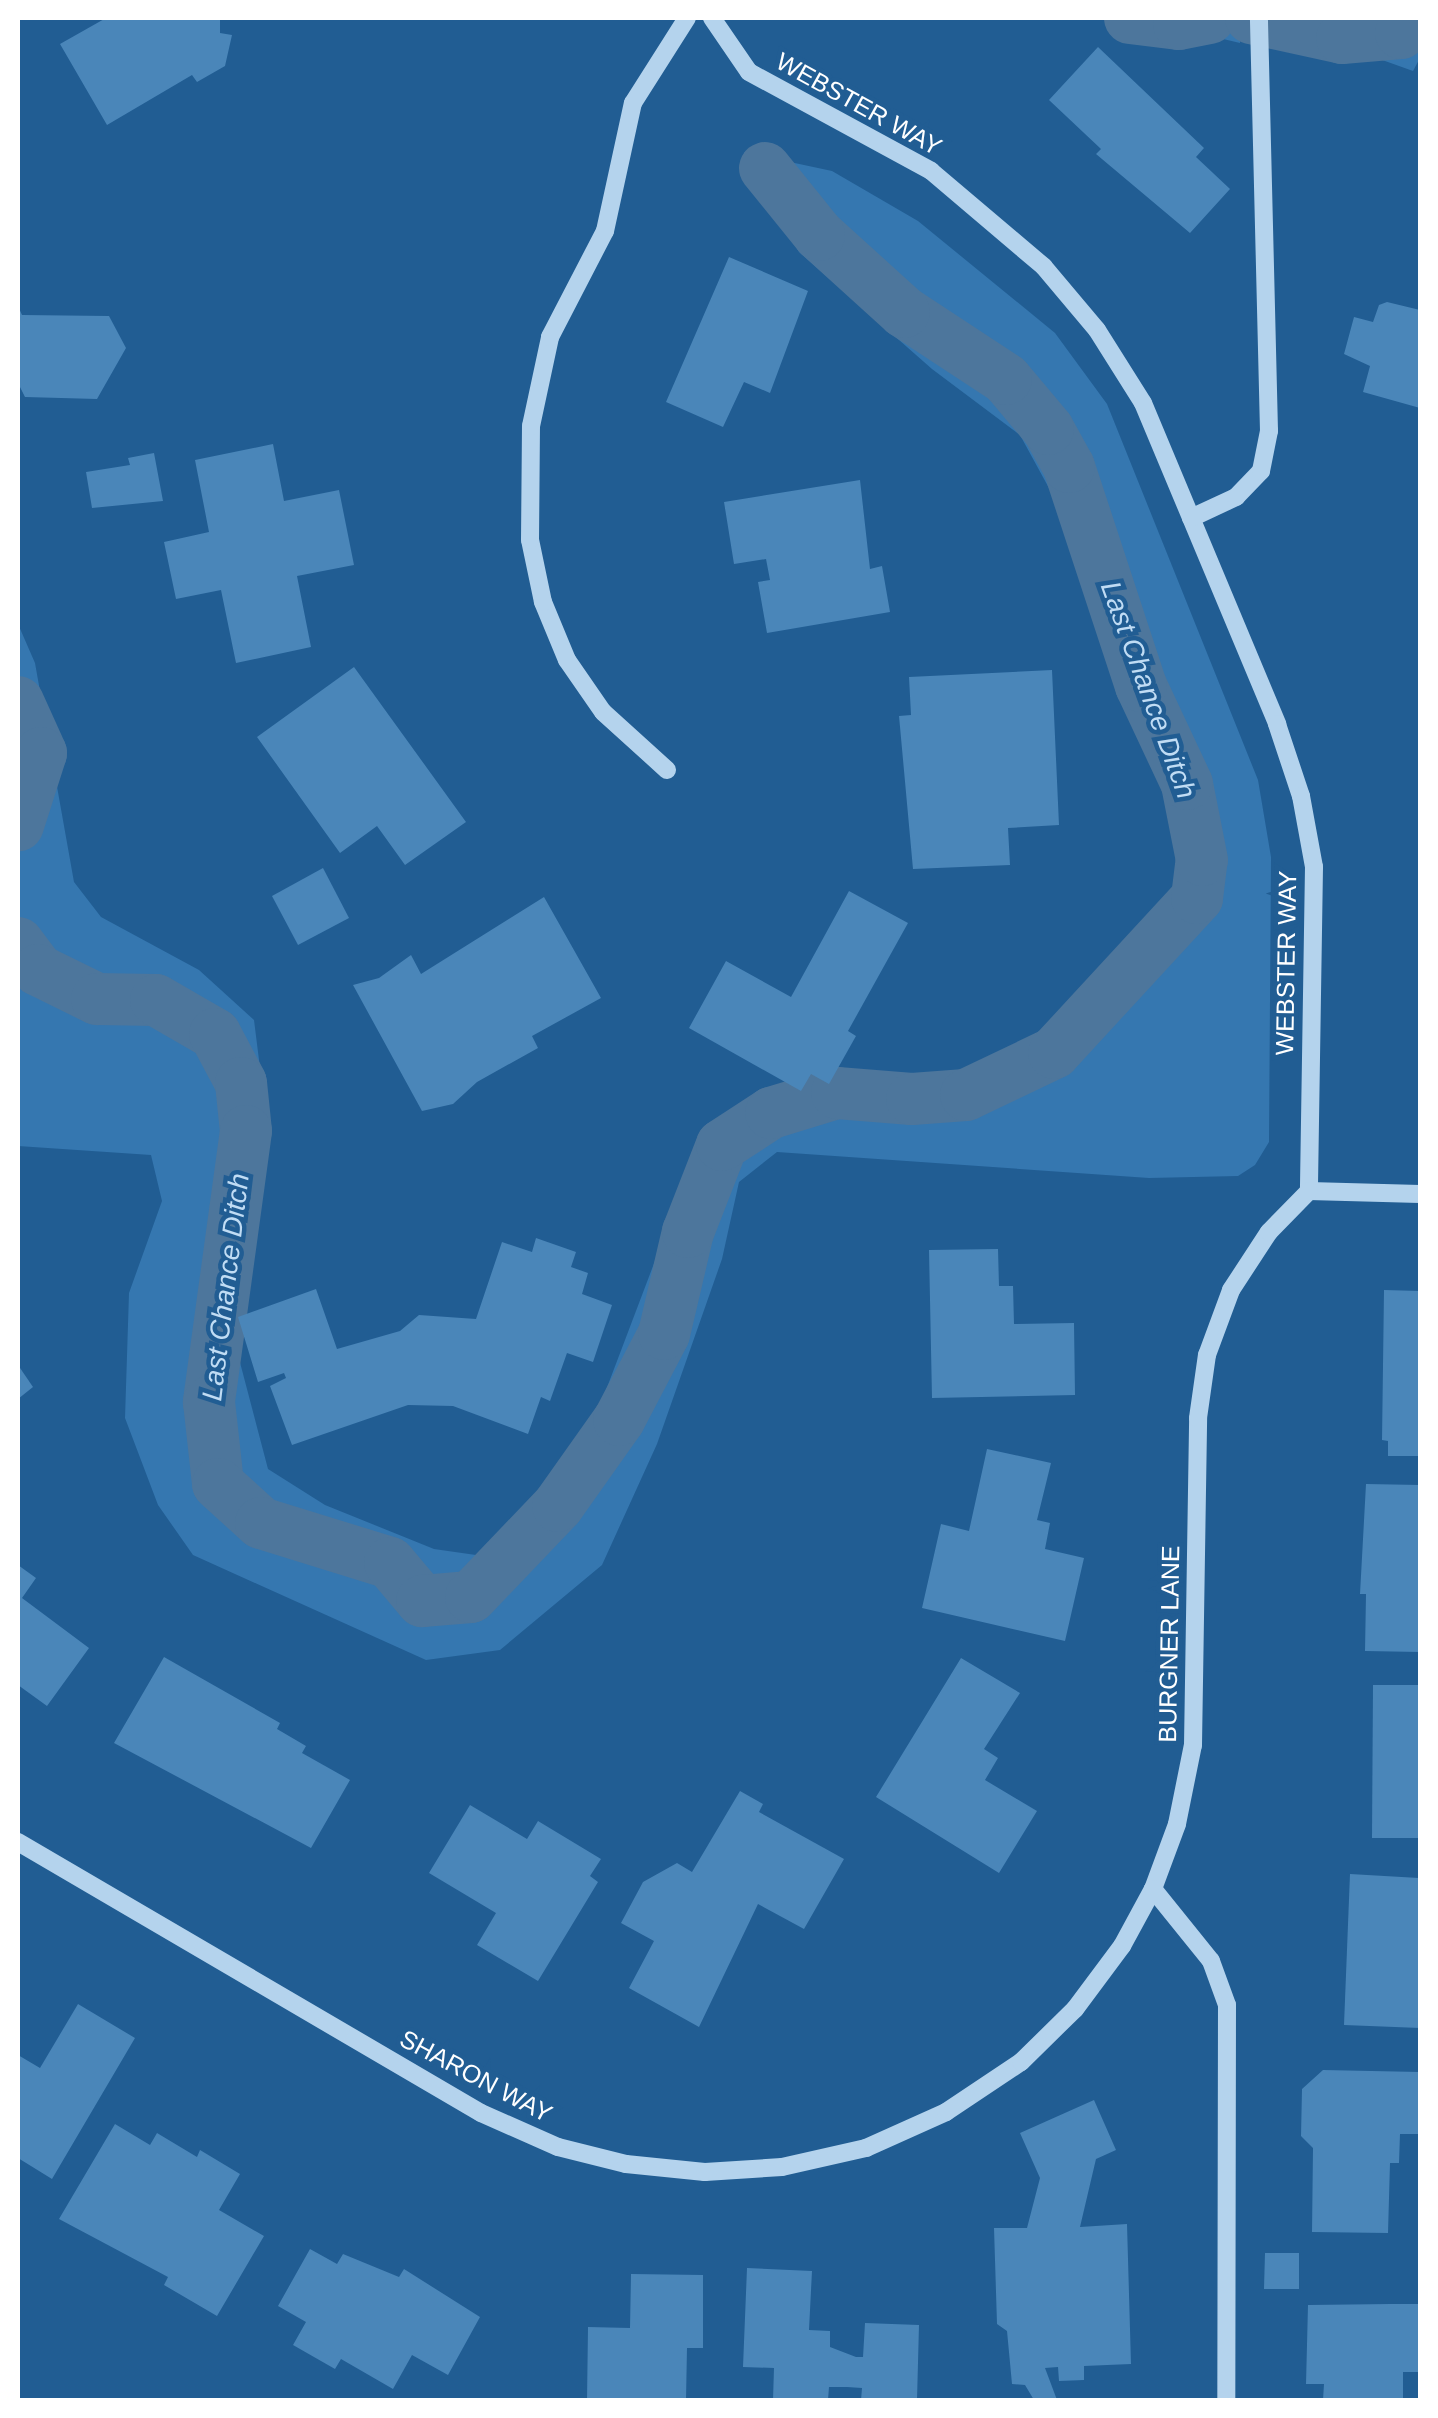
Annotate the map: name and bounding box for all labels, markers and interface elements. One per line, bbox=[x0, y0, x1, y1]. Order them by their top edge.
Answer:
street label: WEBSTER WAY bbox=[771, 46, 947, 162]
water label: Last Chance Ditch bbox=[1093, 577, 1203, 803]
street label: WEBSTER WAY bbox=[1269, 870, 1303, 1056]
water label: Last Chance Ditch bbox=[195, 1171, 257, 1403]
street label: BURGNER LANE bbox=[1152, 1545, 1186, 1743]
street label: SHARON WAY bbox=[395, 2023, 557, 2129]

